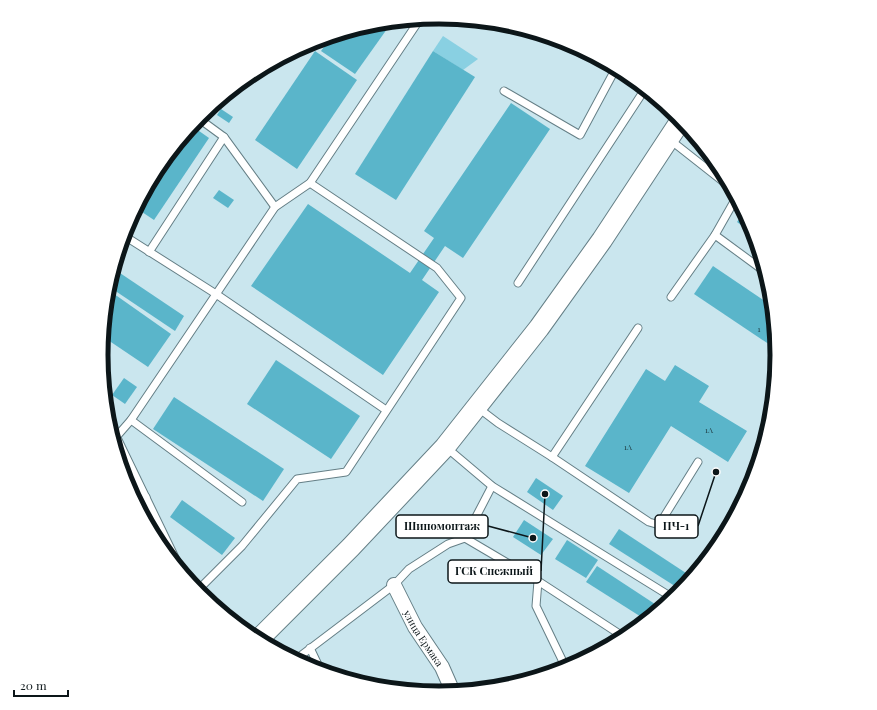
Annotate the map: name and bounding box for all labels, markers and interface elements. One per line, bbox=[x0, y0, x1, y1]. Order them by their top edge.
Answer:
house number: 1 bbox=[758, 323, 761, 334]
house number: 1А bbox=[705, 424, 714, 435]
house number: 1А bbox=[624, 441, 633, 452]
callout: Шиномонтаж bbox=[396, 515, 488, 538]
callout: ПЧ-1 bbox=[655, 515, 698, 538]
text: Шиномонтаж bbox=[404, 518, 480, 533]
text: ПЧ-1 bbox=[663, 518, 689, 533]
callout: ГСК Снежный bbox=[448, 560, 541, 583]
text: ГСК Снежный bbox=[455, 563, 533, 578]
street label: улица Ермака bbox=[400, 607, 447, 669]
scale bar bbox=[14, 672, 68, 698]
text: 20 m bbox=[20, 677, 47, 693]

